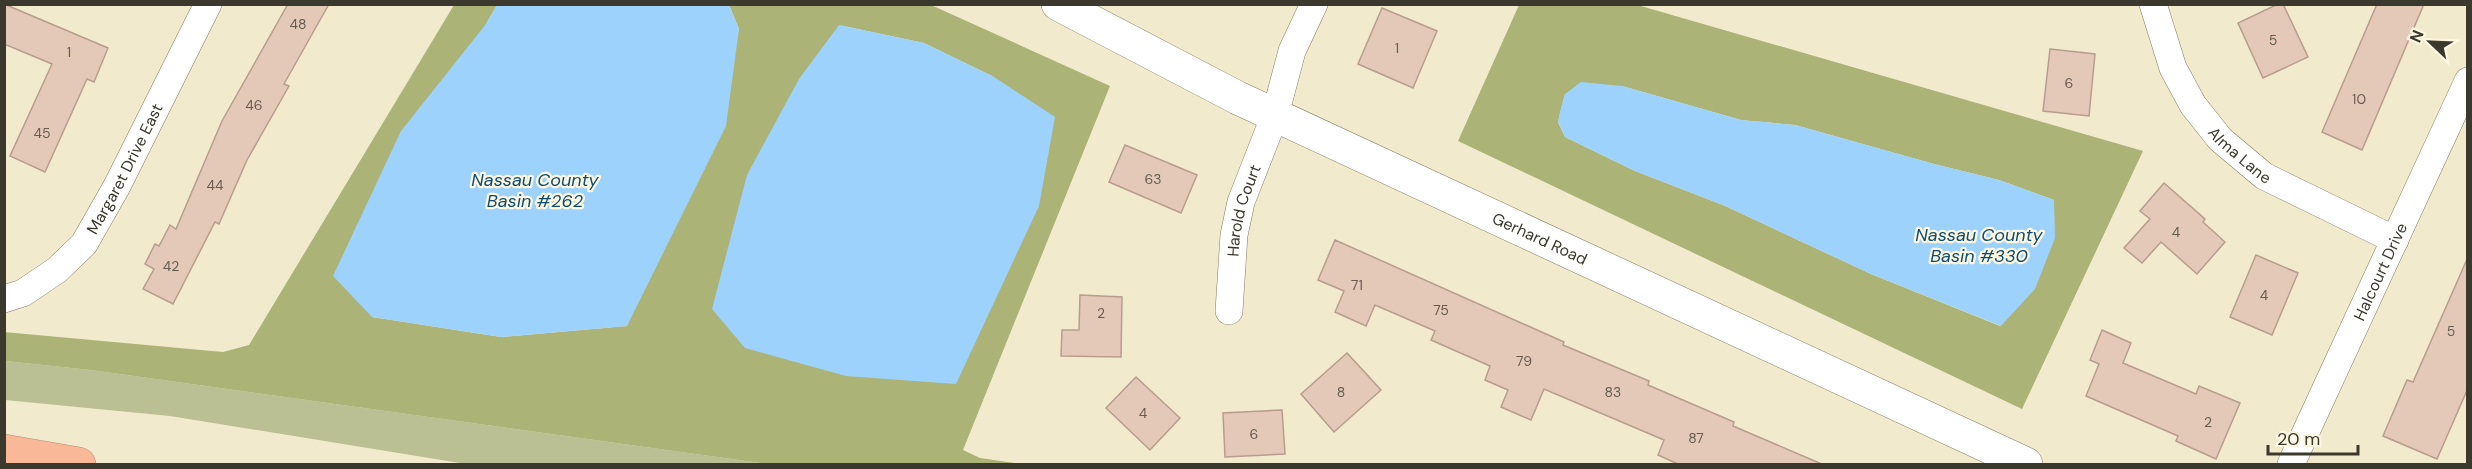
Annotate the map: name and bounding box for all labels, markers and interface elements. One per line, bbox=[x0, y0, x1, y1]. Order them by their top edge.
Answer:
north arrow bbox=[2400, 12, 2460, 72]
house number: 48 bbox=[289, 15, 307, 33]
text: N bbox=[2405, 27, 2429, 46]
house number: 5 bbox=[2269, 31, 2277, 49]
house number: 1 bbox=[1395, 39, 1399, 57]
house number: 1 bbox=[67, 43, 71, 61]
house number: 6 bbox=[2065, 74, 2073, 92]
house number: 10 bbox=[2352, 90, 2366, 108]
house number: 46 bbox=[245, 96, 263, 114]
street label: Margaret Drive East bbox=[82, 100, 168, 238]
street label: Alma Lane bbox=[2203, 123, 2274, 189]
house number: 45 bbox=[33, 124, 51, 142]
street label: Harold Court bbox=[1223, 161, 1266, 257]
water label: Nassau County Basin #262 bbox=[471, 168, 600, 213]
house number: 63 bbox=[1144, 170, 1162, 188]
house number: 44 bbox=[207, 176, 224, 194]
street label: Gerhard Road bbox=[1489, 208, 1591, 270]
street label: Halcourt Drive bbox=[2349, 220, 2412, 324]
water label: Nassau County Basin #330 bbox=[1915, 223, 2044, 268]
house number: 4 bbox=[2172, 223, 2181, 241]
house number: 42 bbox=[163, 257, 179, 275]
house number: 71 bbox=[1351, 276, 1363, 294]
house number: 4 bbox=[2260, 286, 2269, 304]
house number: 75 bbox=[1433, 301, 1449, 319]
house number: 2 bbox=[1097, 304, 1105, 322]
house number: 5 bbox=[2447, 322, 2455, 340]
house number: 79 bbox=[1516, 352, 1532, 370]
house number: 8 bbox=[1337, 383, 1345, 401]
house number: 83 bbox=[1605, 383, 1621, 401]
house number: 4 bbox=[1139, 404, 1148, 422]
house number: 2 bbox=[2204, 413, 2212, 431]
scale bar bbox=[2268, 418, 2358, 456]
house number: 6 bbox=[1250, 425, 1258, 443]
text: 20 m bbox=[2277, 427, 2320, 451]
house number: 87 bbox=[1688, 429, 1704, 447]

